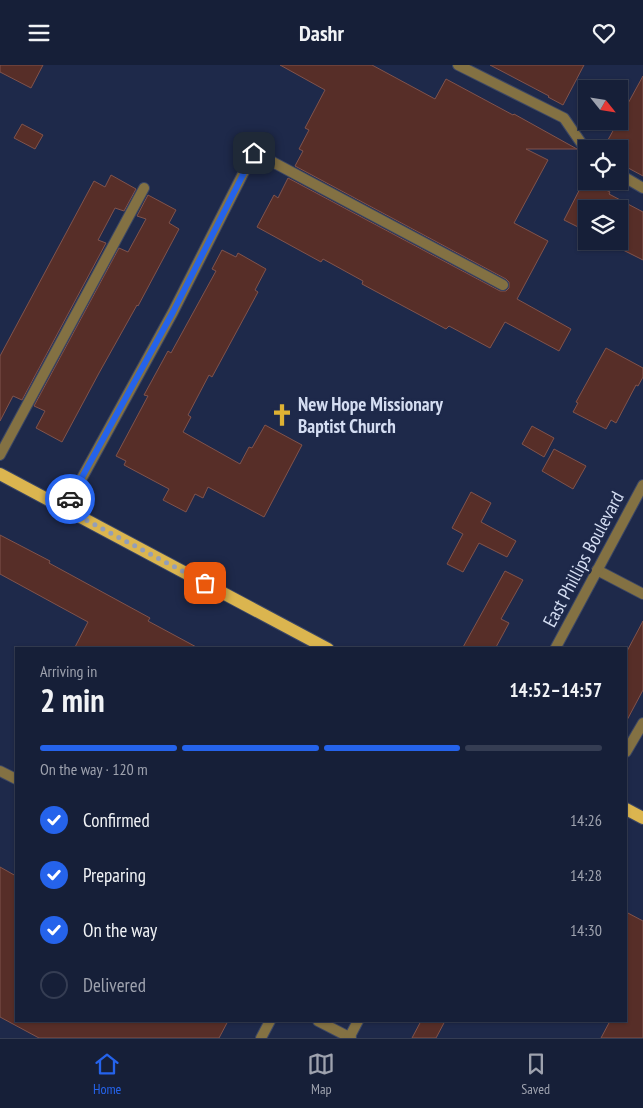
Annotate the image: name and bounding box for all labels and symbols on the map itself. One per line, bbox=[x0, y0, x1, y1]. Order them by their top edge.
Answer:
north arrow bbox=[578, 80, 628, 130]
pin bbox=[233, 132, 275, 174]
place label: New Hope Missionary Baptist Church bbox=[298, 392, 443, 438]
church icon: New Hope Missionary Baptist Church bbox=[269, 402, 295, 428]
courier bbox=[45, 474, 95, 524]
street label: East Phillips Boulevard bbox=[537, 487, 629, 631]
pin bbox=[184, 562, 226, 604]

